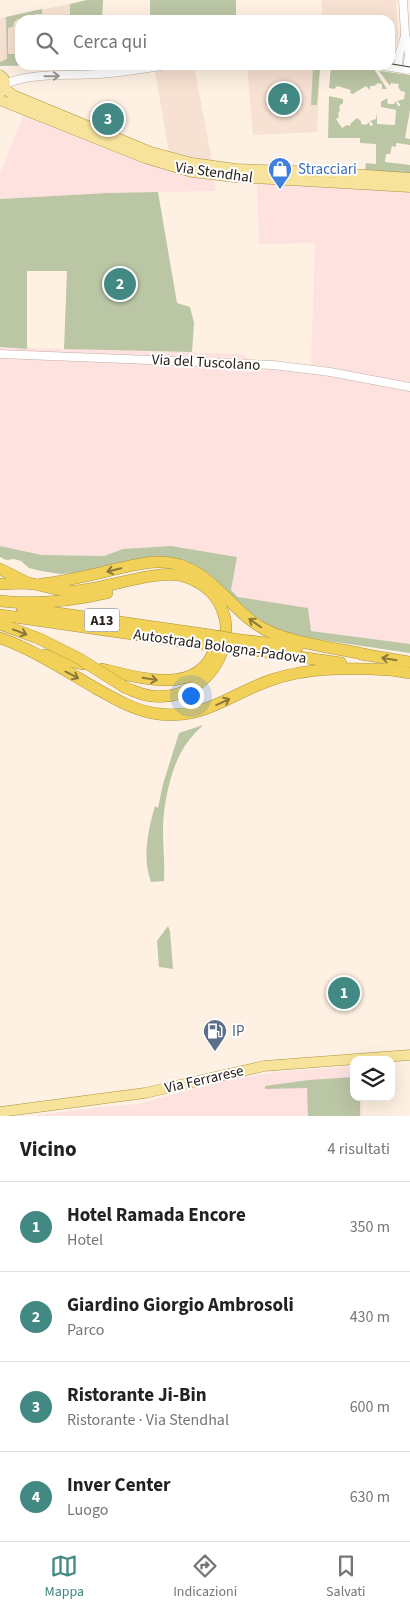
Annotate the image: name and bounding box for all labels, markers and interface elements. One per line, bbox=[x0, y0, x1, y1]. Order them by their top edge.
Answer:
search box bbox=[15, 15, 395, 70]
icon: search bbox=[33, 29, 61, 57]
text: Cerca qui bbox=[73, 29, 147, 56]
one-way arrow bbox=[44, 71, 60, 81]
pin: 4 bbox=[268, 80, 300, 118]
pin: 3 bbox=[92, 100, 124, 138]
shop icon: Stracciari bbox=[267, 156, 293, 190]
street label: Via Stendhal bbox=[174, 157, 254, 188]
place label: Stracciari bbox=[298, 159, 357, 180]
pin: 2 bbox=[104, 265, 136, 303]
street label: Via del Tuscolano bbox=[151, 349, 261, 376]
one-way arrow bbox=[107, 566, 123, 575]
road number: A13 bbox=[84, 608, 120, 632]
one-way arrow bbox=[248, 618, 262, 628]
street label: Autostrada Bologna-Padova bbox=[132, 624, 308, 669]
one-way arrow bbox=[12, 627, 27, 637]
one-way arrow bbox=[381, 653, 397, 663]
one-way arrow bbox=[64, 670, 78, 680]
one-way arrow bbox=[141, 674, 157, 684]
your location bbox=[178, 683, 204, 709]
one-way arrow bbox=[215, 697, 230, 707]
pin: 1 bbox=[328, 974, 360, 1012]
fuel station icon: IP bbox=[202, 1018, 228, 1052]
place label: IP bbox=[232, 1021, 244, 1042]
map controls bbox=[350, 1056, 395, 1101]
button: layers bbox=[350, 1056, 395, 1101]
street label: Via Ferrarese bbox=[163, 1060, 246, 1099]
text: Vicino bbox=[20, 1134, 77, 1164]
text: 4 risultati bbox=[328, 1138, 390, 1160]
text: Hotel Ramada Encore bbox=[67, 1202, 246, 1229]
text: 1 bbox=[32, 1216, 40, 1238]
text: 350 m bbox=[350, 1216, 390, 1238]
text: Hotel bbox=[67, 1229, 103, 1251]
text: Giardino Giorgio Ambrosoli bbox=[67, 1292, 294, 1319]
text: 2 bbox=[32, 1306, 40, 1328]
text: 430 m bbox=[350, 1306, 390, 1328]
text: Parco bbox=[67, 1319, 104, 1341]
text: Ristorante Ji-Bin bbox=[67, 1382, 207, 1409]
text: 3 bbox=[32, 1396, 40, 1418]
text: 600 m bbox=[350, 1396, 390, 1418]
text: Ristorante · Via Stendhal bbox=[67, 1409, 229, 1431]
text: Inver Center bbox=[67, 1472, 171, 1499]
text: 4 bbox=[32, 1486, 40, 1508]
text: 630 m bbox=[350, 1486, 390, 1508]
text: Luogo bbox=[67, 1499, 109, 1521]
tab: Mappa bbox=[45, 1552, 84, 1602]
tab: Indicazioni bbox=[173, 1552, 237, 1602]
tab: Salvati bbox=[326, 1552, 366, 1602]

